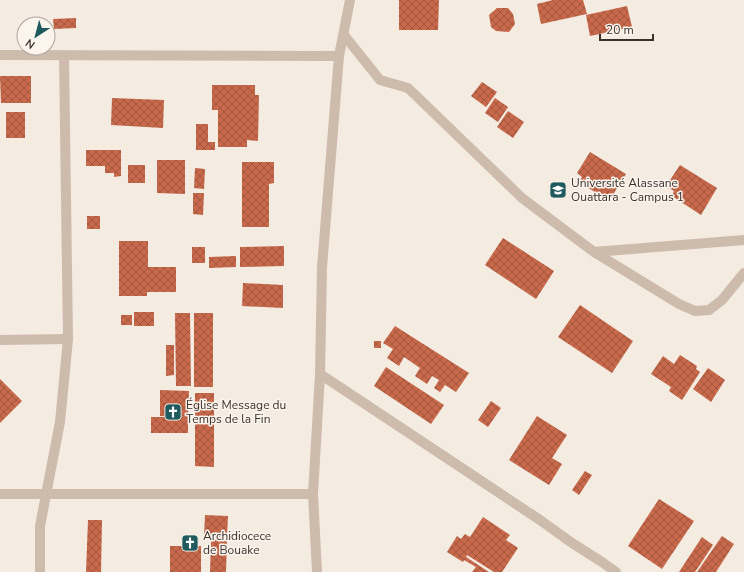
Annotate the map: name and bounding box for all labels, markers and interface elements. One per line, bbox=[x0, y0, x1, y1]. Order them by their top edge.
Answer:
north arrow bbox=[16, 16, 56, 56]
scale bar bbox=[600, 16, 653, 42]
text: 20 m bbox=[606, 22, 634, 38]
text: N bbox=[23, 35, 38, 52]
place label: Université Alassane Ouattara - Campus 1 bbox=[571, 175, 684, 205]
school or university icon: Université Alassane Ouattara - Campus 1 bbox=[548, 180, 568, 200]
place label: Église Message du Temps de la Fin bbox=[186, 397, 286, 427]
church icon: Église Message du Temps de la Fin bbox=[163, 402, 183, 422]
place label: Archidiocece de Bouake bbox=[203, 528, 271, 558]
church icon: Archidiocece de Bouake bbox=[180, 533, 200, 553]

